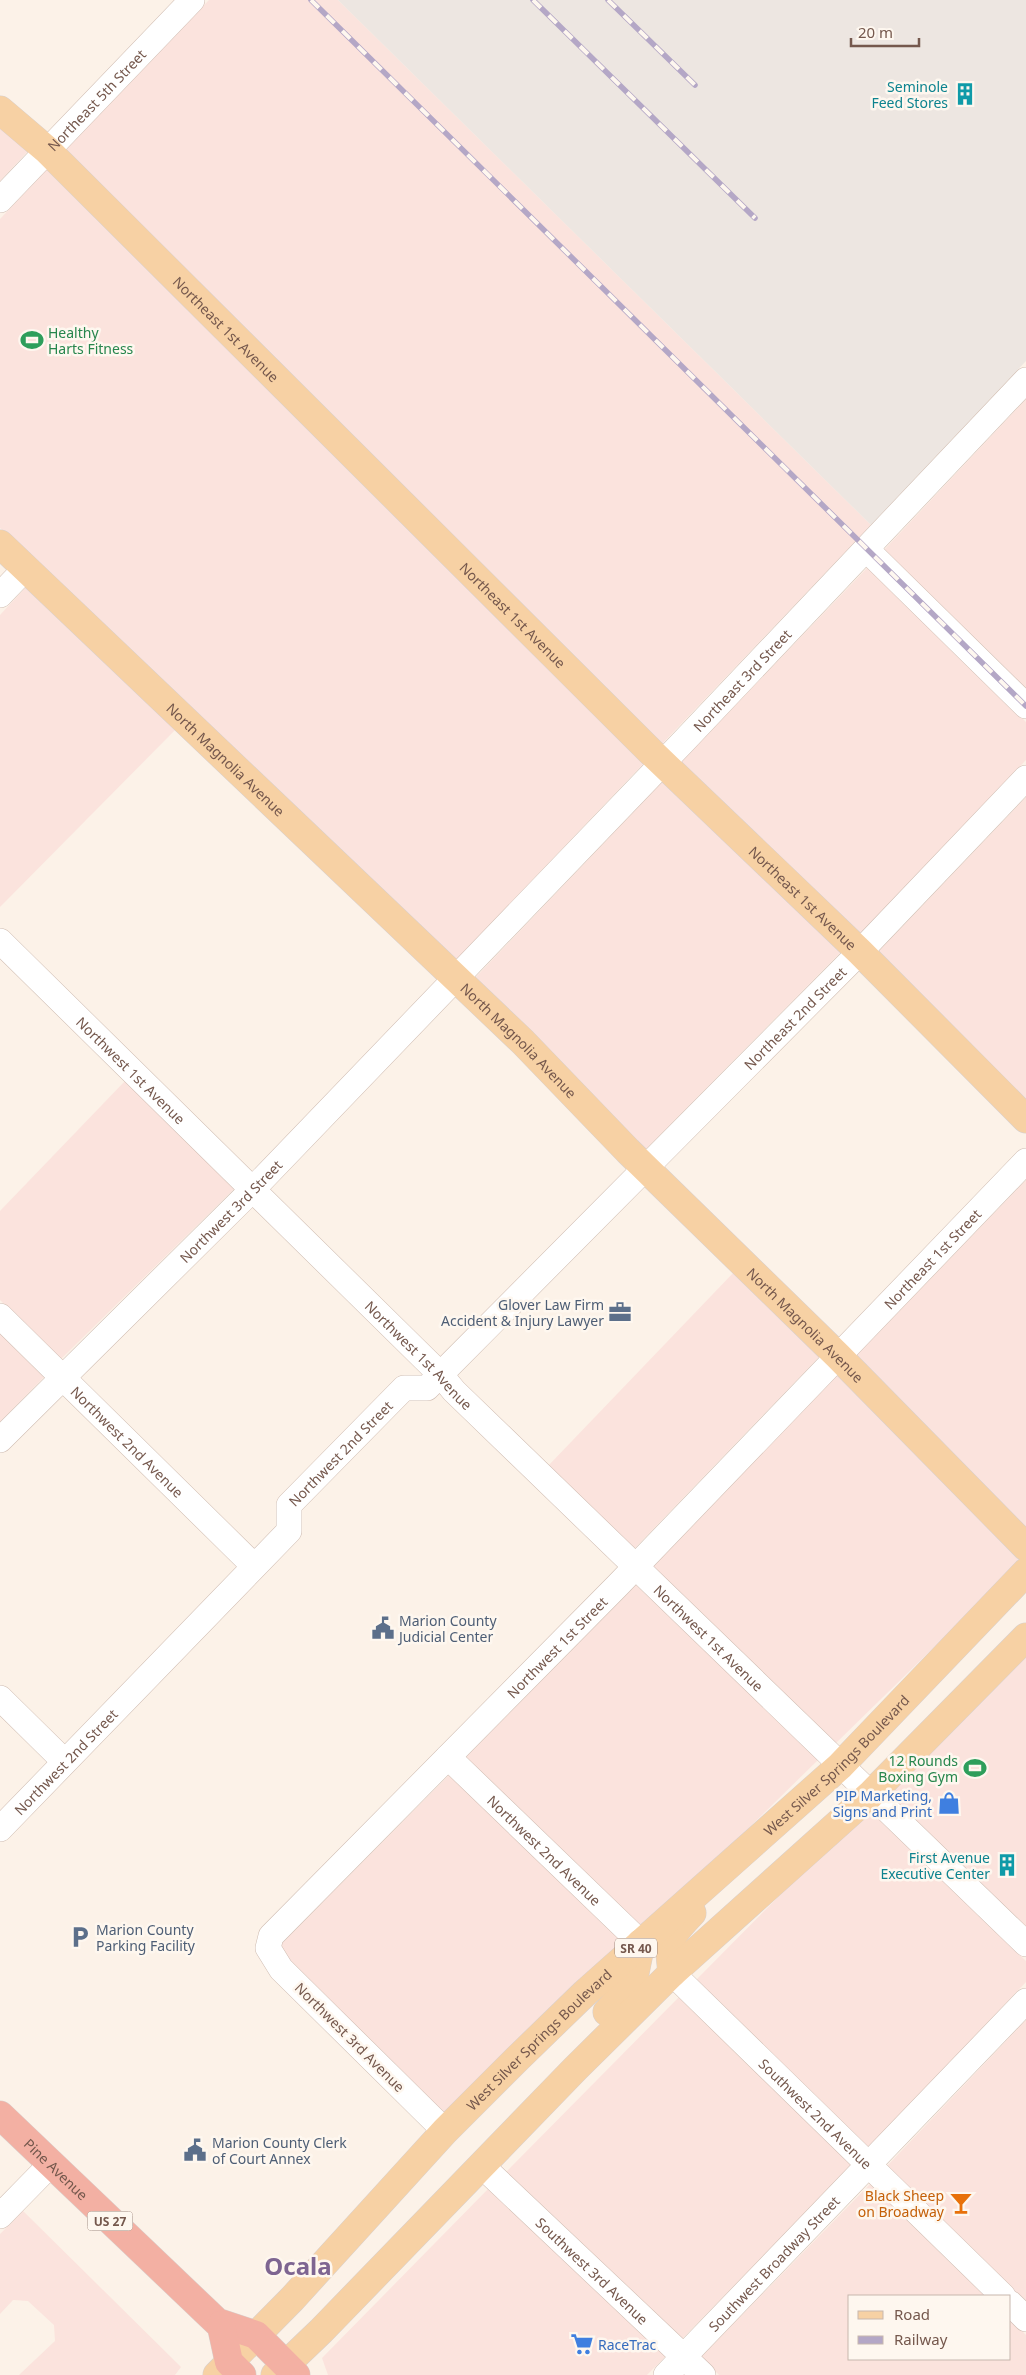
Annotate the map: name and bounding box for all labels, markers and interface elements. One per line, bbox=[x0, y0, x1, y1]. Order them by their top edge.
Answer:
scale bar bbox=[851, 15, 918, 47]
text: 20 m bbox=[858, 22, 893, 42]
street label: Northeast 5th Street bbox=[43, 45, 150, 155]
place label: Seminole Feed Stores bbox=[871, 77, 948, 112]
building icon: Seminole Feed Stores bbox=[952, 81, 978, 107]
street label: Northeast 1st Avenue bbox=[169, 272, 284, 386]
place label: Healthy Harts Fitness bbox=[48, 323, 134, 358]
sports icon: Healthy Harts Fitness bbox=[19, 327, 45, 353]
street label: Northeast 1st Avenue bbox=[456, 558, 570, 672]
street label: Northeast 3rd Street bbox=[688, 625, 795, 735]
street label: North Magnolia Avenue bbox=[163, 698, 289, 820]
street label: Northeast 1st Avenue bbox=[745, 841, 861, 954]
street label: Northeast 2nd Street bbox=[739, 962, 850, 1073]
street label: North Magnolia Avenue bbox=[457, 978, 581, 1102]
street label: Northwest 1st Avenue bbox=[73, 1012, 190, 1128]
street label: Northwest 3rd Street bbox=[175, 1155, 286, 1266]
street label: Northeast 1st Street bbox=[879, 1204, 985, 1313]
street label: North Magnolia Avenue bbox=[743, 1263, 868, 1386]
place label: Glover Law Firm Accident & Injury Lawyer bbox=[441, 1295, 604, 1330]
street label: Northwest 1st Avenue bbox=[361, 1296, 477, 1414]
office icon: Glover Law Firm Accident & Injury Lawyer bbox=[607, 1299, 633, 1325]
street label: Northwest 2nd Avenue bbox=[67, 1382, 188, 1501]
street label: Northwest 2nd Street bbox=[284, 1396, 396, 1510]
street label: Northwest 1st Avenue bbox=[650, 1580, 768, 1695]
street label: Northwest 1st Street bbox=[502, 1592, 611, 1702]
place label: Marion County Judicial Center bbox=[397, 1611, 497, 1646]
public building icon: Marion County Judicial Center bbox=[370, 1615, 396, 1641]
street label: West Silver Springs Boulevard bbox=[759, 1690, 913, 1839]
street label: Northwest 2nd Street bbox=[10, 1704, 121, 1819]
place label: 12 Rounds Boxing Gym bbox=[878, 1751, 958, 1786]
sports icon: 12 Rounds Boxing Gym bbox=[962, 1755, 988, 1781]
place label: PIP Marketing, Signs and Print bbox=[833, 1786, 932, 1821]
shop icon: PIP Marketing, Signs and Print bbox=[936, 1790, 962, 1816]
street label: Northwest 2nd Avenue bbox=[483, 1791, 606, 1909]
place label: First Avenue Executive Center bbox=[880, 1848, 990, 1883]
building icon: First Avenue Executive Center bbox=[994, 1852, 1020, 1878]
place label: Marion County Parking Facility bbox=[96, 1920, 196, 1955]
parking icon: Marion County Parking Facility bbox=[67, 1924, 93, 1950]
road number: SR 40 bbox=[615, 1939, 657, 1958]
street label: West Silver Springs Boulevard bbox=[462, 1965, 615, 2114]
street label: Northwest 3rd Avenue bbox=[291, 1978, 409, 2096]
street label: Southwest 2nd Avenue bbox=[755, 2054, 877, 2173]
place label: Marion County Clerk of Court Annex bbox=[212, 2133, 347, 2168]
street label: Pine Avenue bbox=[20, 2134, 93, 2204]
public building icon: Marion County Clerk of Court Annex bbox=[182, 2137, 208, 2163]
place label: Black Sheep on Broadway bbox=[858, 2186, 945, 2221]
bar icon: Black Sheep on Broadway bbox=[948, 2190, 974, 2216]
street label: Southwest Broadway Street bbox=[704, 2191, 843, 2335]
road number: US 27 bbox=[88, 2212, 132, 2230]
street label: Southwest 3rd Avenue bbox=[532, 2213, 653, 2328]
district label: Ocala bbox=[264, 2249, 332, 2282]
legend bbox=[848, 2295, 1011, 2360]
text: Road bbox=[894, 2304, 930, 2324]
text: Railway bbox=[894, 2329, 948, 2349]
supermarket icon: RaceTrac bbox=[569, 2331, 595, 2357]
place label: RaceTrac bbox=[598, 2335, 657, 2354]

